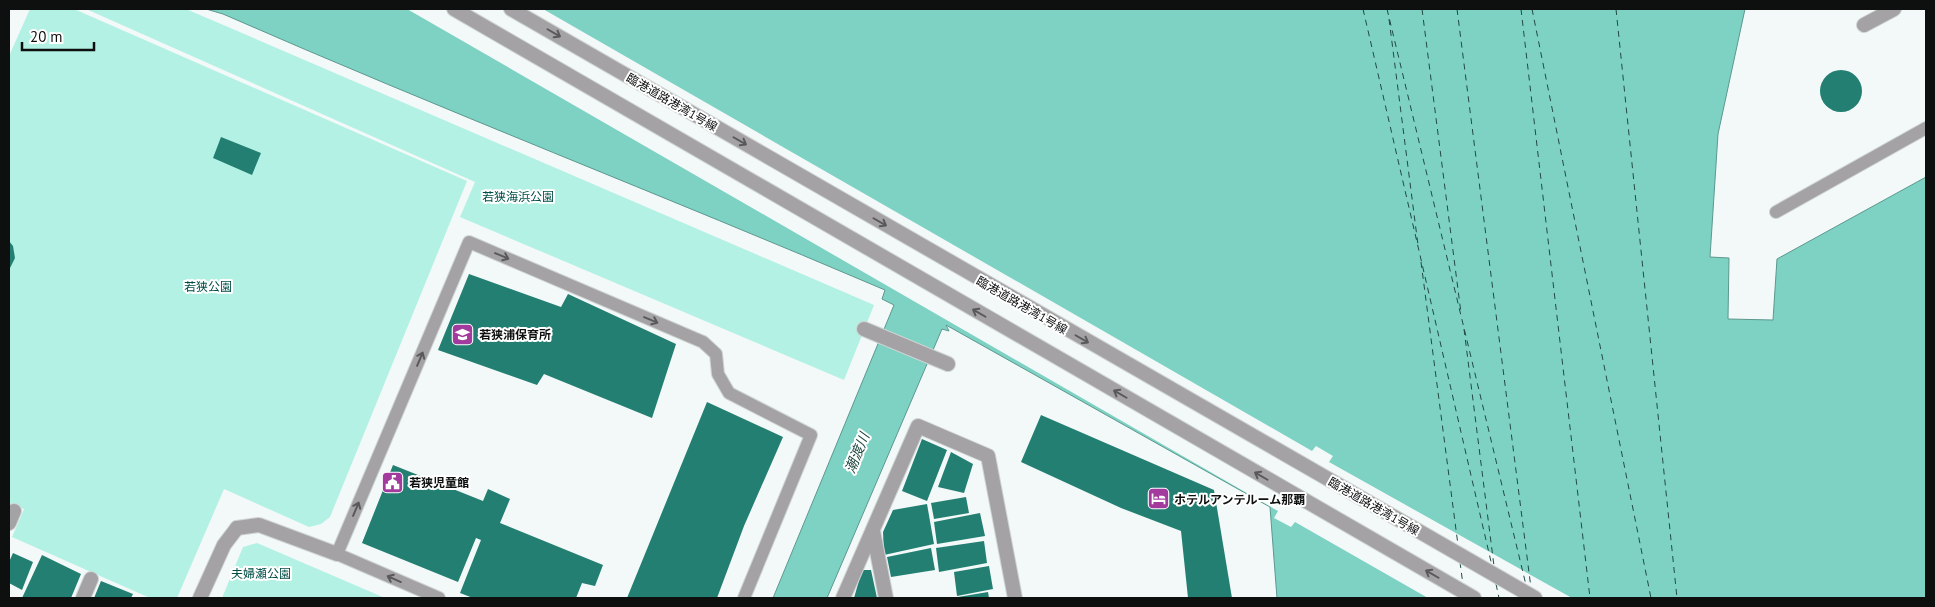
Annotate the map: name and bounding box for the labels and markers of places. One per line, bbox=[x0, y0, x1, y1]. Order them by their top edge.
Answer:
school or university icon: 若狭浦保育所 bbox=[451, 322, 475, 346]
place label: 若狭浦保育所 bbox=[479, 327, 551, 342]
public building icon: 若狭児童館 bbox=[381, 470, 405, 494]
place label: 若狭児童館 bbox=[409, 475, 469, 490]
hotel icon: ホテルアンテルーム那覇 bbox=[1146, 487, 1170, 511]
place label: ホテルアンテルーム那覇 bbox=[1174, 492, 1305, 507]

